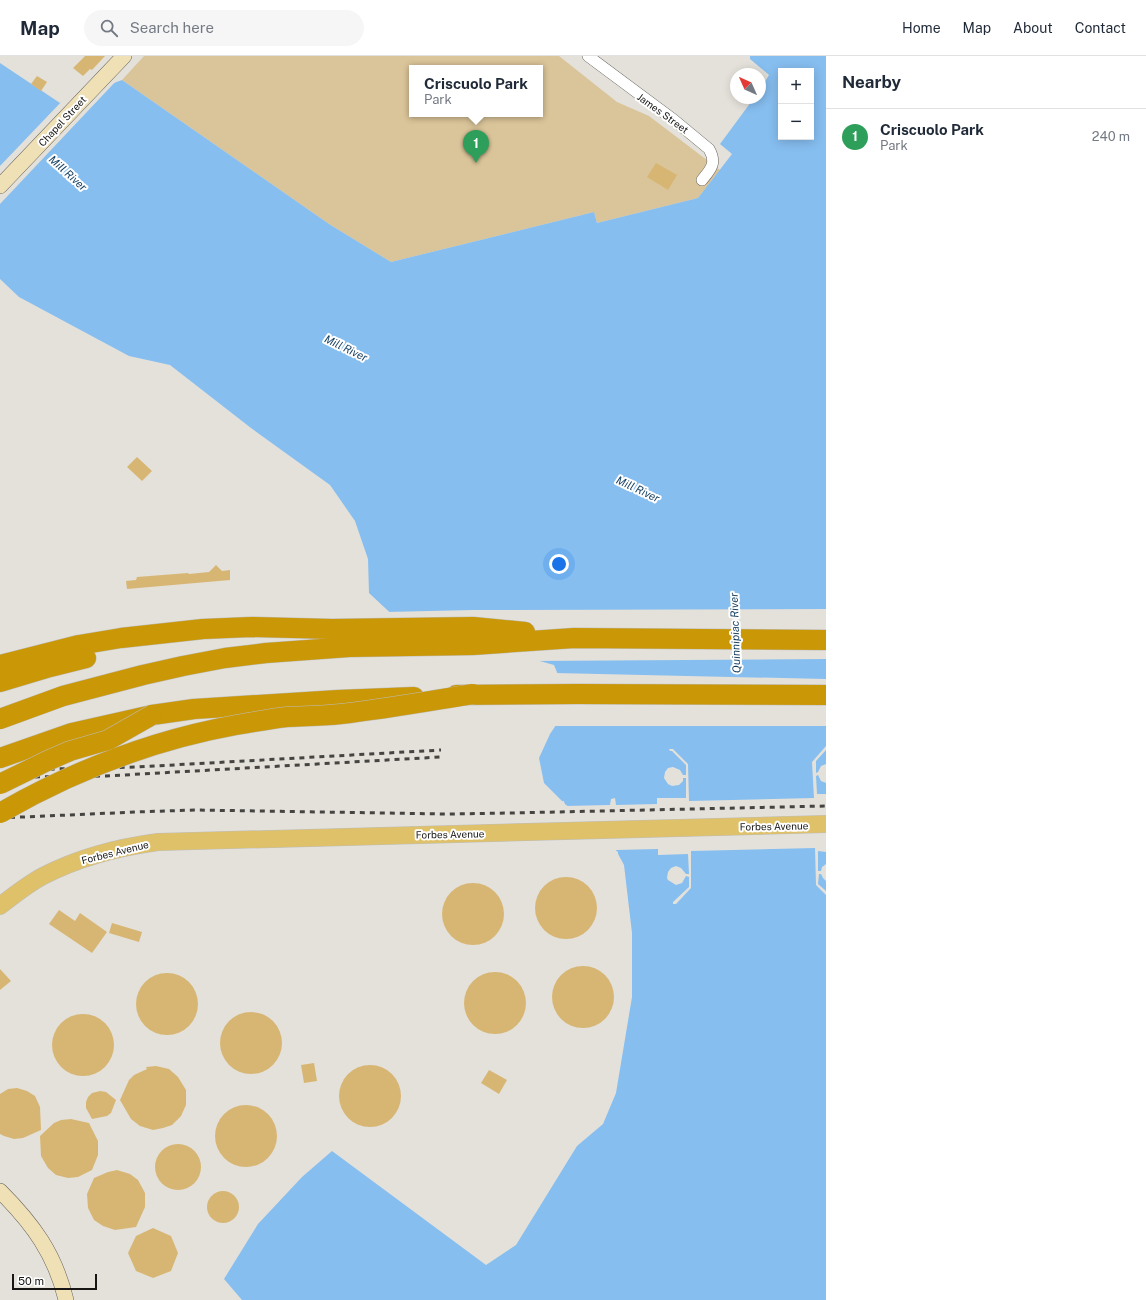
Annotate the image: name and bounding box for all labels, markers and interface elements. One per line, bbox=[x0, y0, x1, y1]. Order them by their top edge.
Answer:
search box bbox=[84, 10, 364, 46]
text: Map bbox=[20, 17, 60, 39]
icon: search bbox=[98, 17, 120, 39]
text: Search here bbox=[130, 19, 214, 36]
text: Home bbox=[902, 20, 941, 36]
text: Map bbox=[963, 20, 991, 36]
text: About bbox=[1013, 20, 1053, 36]
text: Contact bbox=[1075, 20, 1126, 36]
popup bbox=[409, 65, 543, 117]
north arrow bbox=[730, 68, 766, 104]
map controls bbox=[778, 68, 814, 140]
button: + bbox=[778, 68, 814, 104]
text: Nearby bbox=[842, 72, 901, 92]
text: Criscuolo Park bbox=[424, 75, 528, 92]
street label: James Street bbox=[635, 90, 691, 136]
text: Park bbox=[424, 92, 452, 107]
street label: Chapel Street bbox=[36, 93, 88, 149]
button: − bbox=[778, 104, 814, 140]
text: Criscuolo Park bbox=[880, 121, 984, 138]
text: 1 bbox=[852, 129, 858, 144]
text: 240 m bbox=[1092, 129, 1130, 144]
pin: 1 bbox=[463, 130, 489, 163]
text: Park bbox=[880, 138, 908, 153]
water label: Mill River bbox=[47, 153, 90, 194]
water label: Mill River bbox=[323, 332, 370, 364]
water label: Mill River bbox=[614, 474, 662, 505]
your location bbox=[549, 554, 569, 574]
water label: Quinnipiac River bbox=[728, 592, 742, 673]
street label: Forbes Avenue bbox=[740, 819, 809, 833]
street label: Forbes Avenue bbox=[416, 827, 485, 841]
street label: Forbes Avenue bbox=[80, 838, 150, 866]
scale bar bbox=[12, 1272, 97, 1291]
text: 50 m bbox=[18, 1275, 44, 1287]

